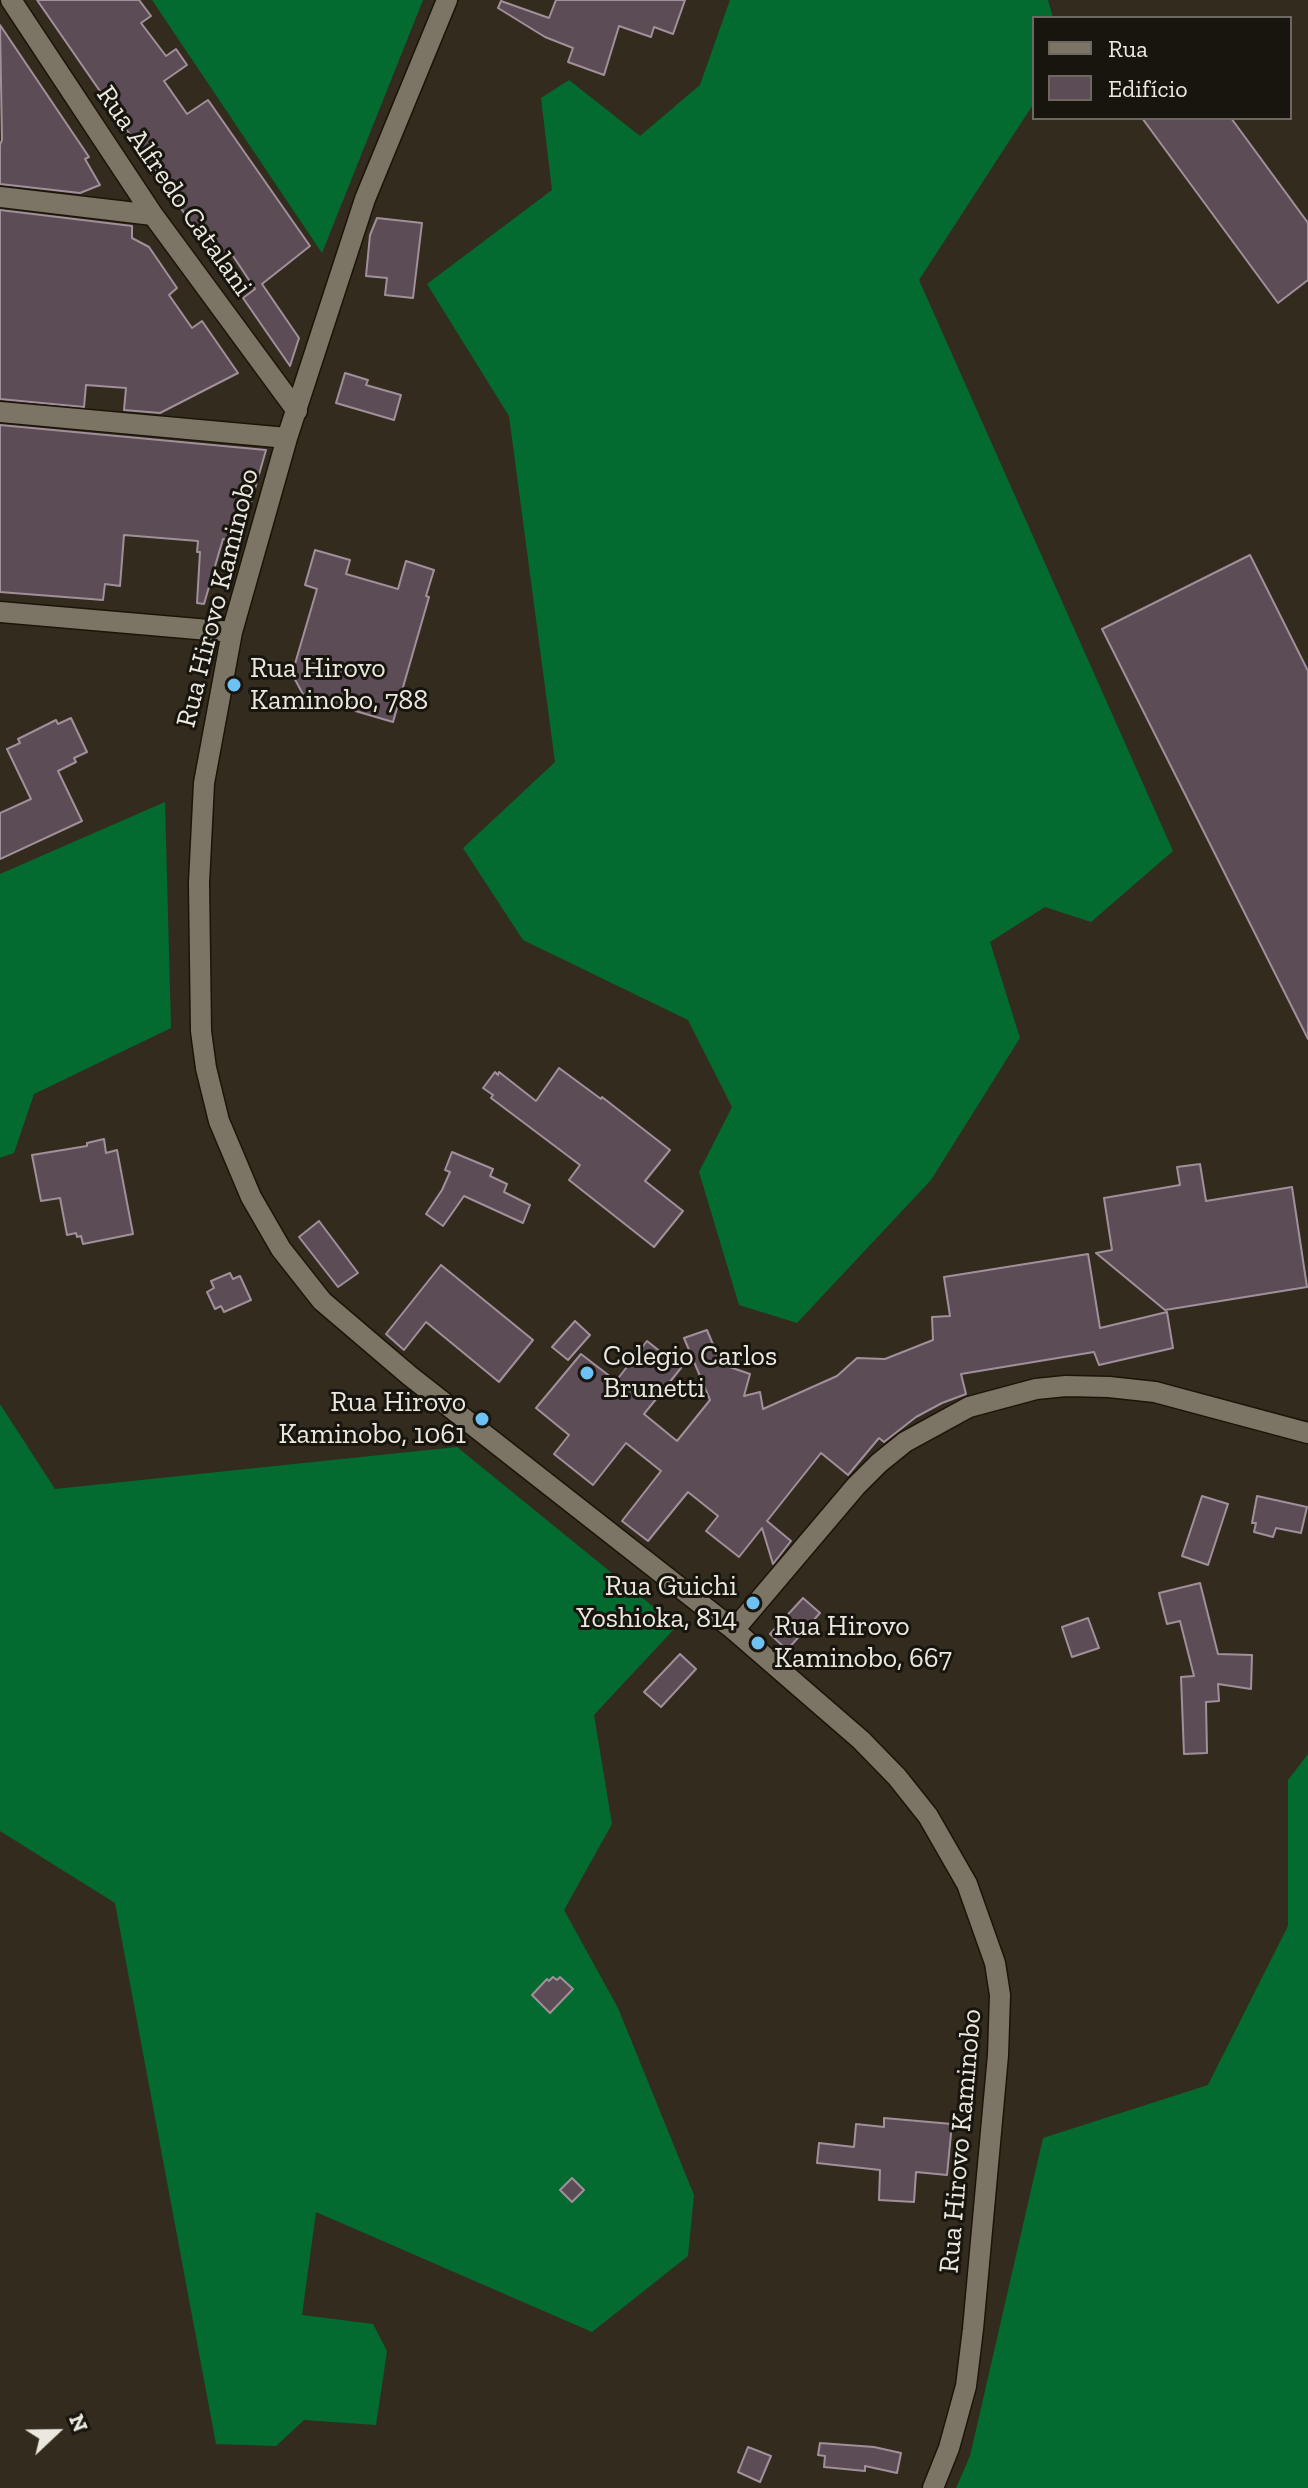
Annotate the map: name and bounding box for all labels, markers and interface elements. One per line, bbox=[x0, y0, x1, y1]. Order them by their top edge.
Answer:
legend bbox=[1032, 16, 1292, 120]
text: Rua bbox=[1108, 34, 1148, 63]
text: Edifício bbox=[1108, 74, 1188, 103]
street label: Rua Alfredo Catalani bbox=[89, 79, 259, 303]
street label: Rua Hirovo Kaminobo bbox=[170, 465, 266, 731]
place label: Rua Hirovo Kaminobo, 788 bbox=[250, 652, 428, 718]
marker: Rua Hirovo Kaminobo, 788 bbox=[225, 676, 243, 694]
place label: Colegio Carlos Brunetti bbox=[603, 1340, 777, 1406]
marker: Colegio Carlos Brunetti bbox=[578, 1364, 596, 1382]
place label: Rua Hirovo Kaminobo, 1061 bbox=[278, 1386, 466, 1452]
marker: Rua Hirovo Kaminobo, 1061 bbox=[473, 1410, 491, 1428]
place label: Rua Guichi Yoshioka, 814 bbox=[576, 1570, 737, 1636]
marker: Rua Guichi Yoshioka, 814 bbox=[744, 1594, 762, 1612]
place label: Rua Hirovo Kaminobo, 667 bbox=[774, 1610, 952, 1676]
marker: Rua Hirovo Kaminobo, 667 bbox=[749, 1634, 767, 1652]
street label: Rua Hirovo Kaminobo bbox=[933, 2007, 989, 2275]
north arrow bbox=[16, 2392, 96, 2472]
text: N bbox=[63, 2410, 94, 2436]

